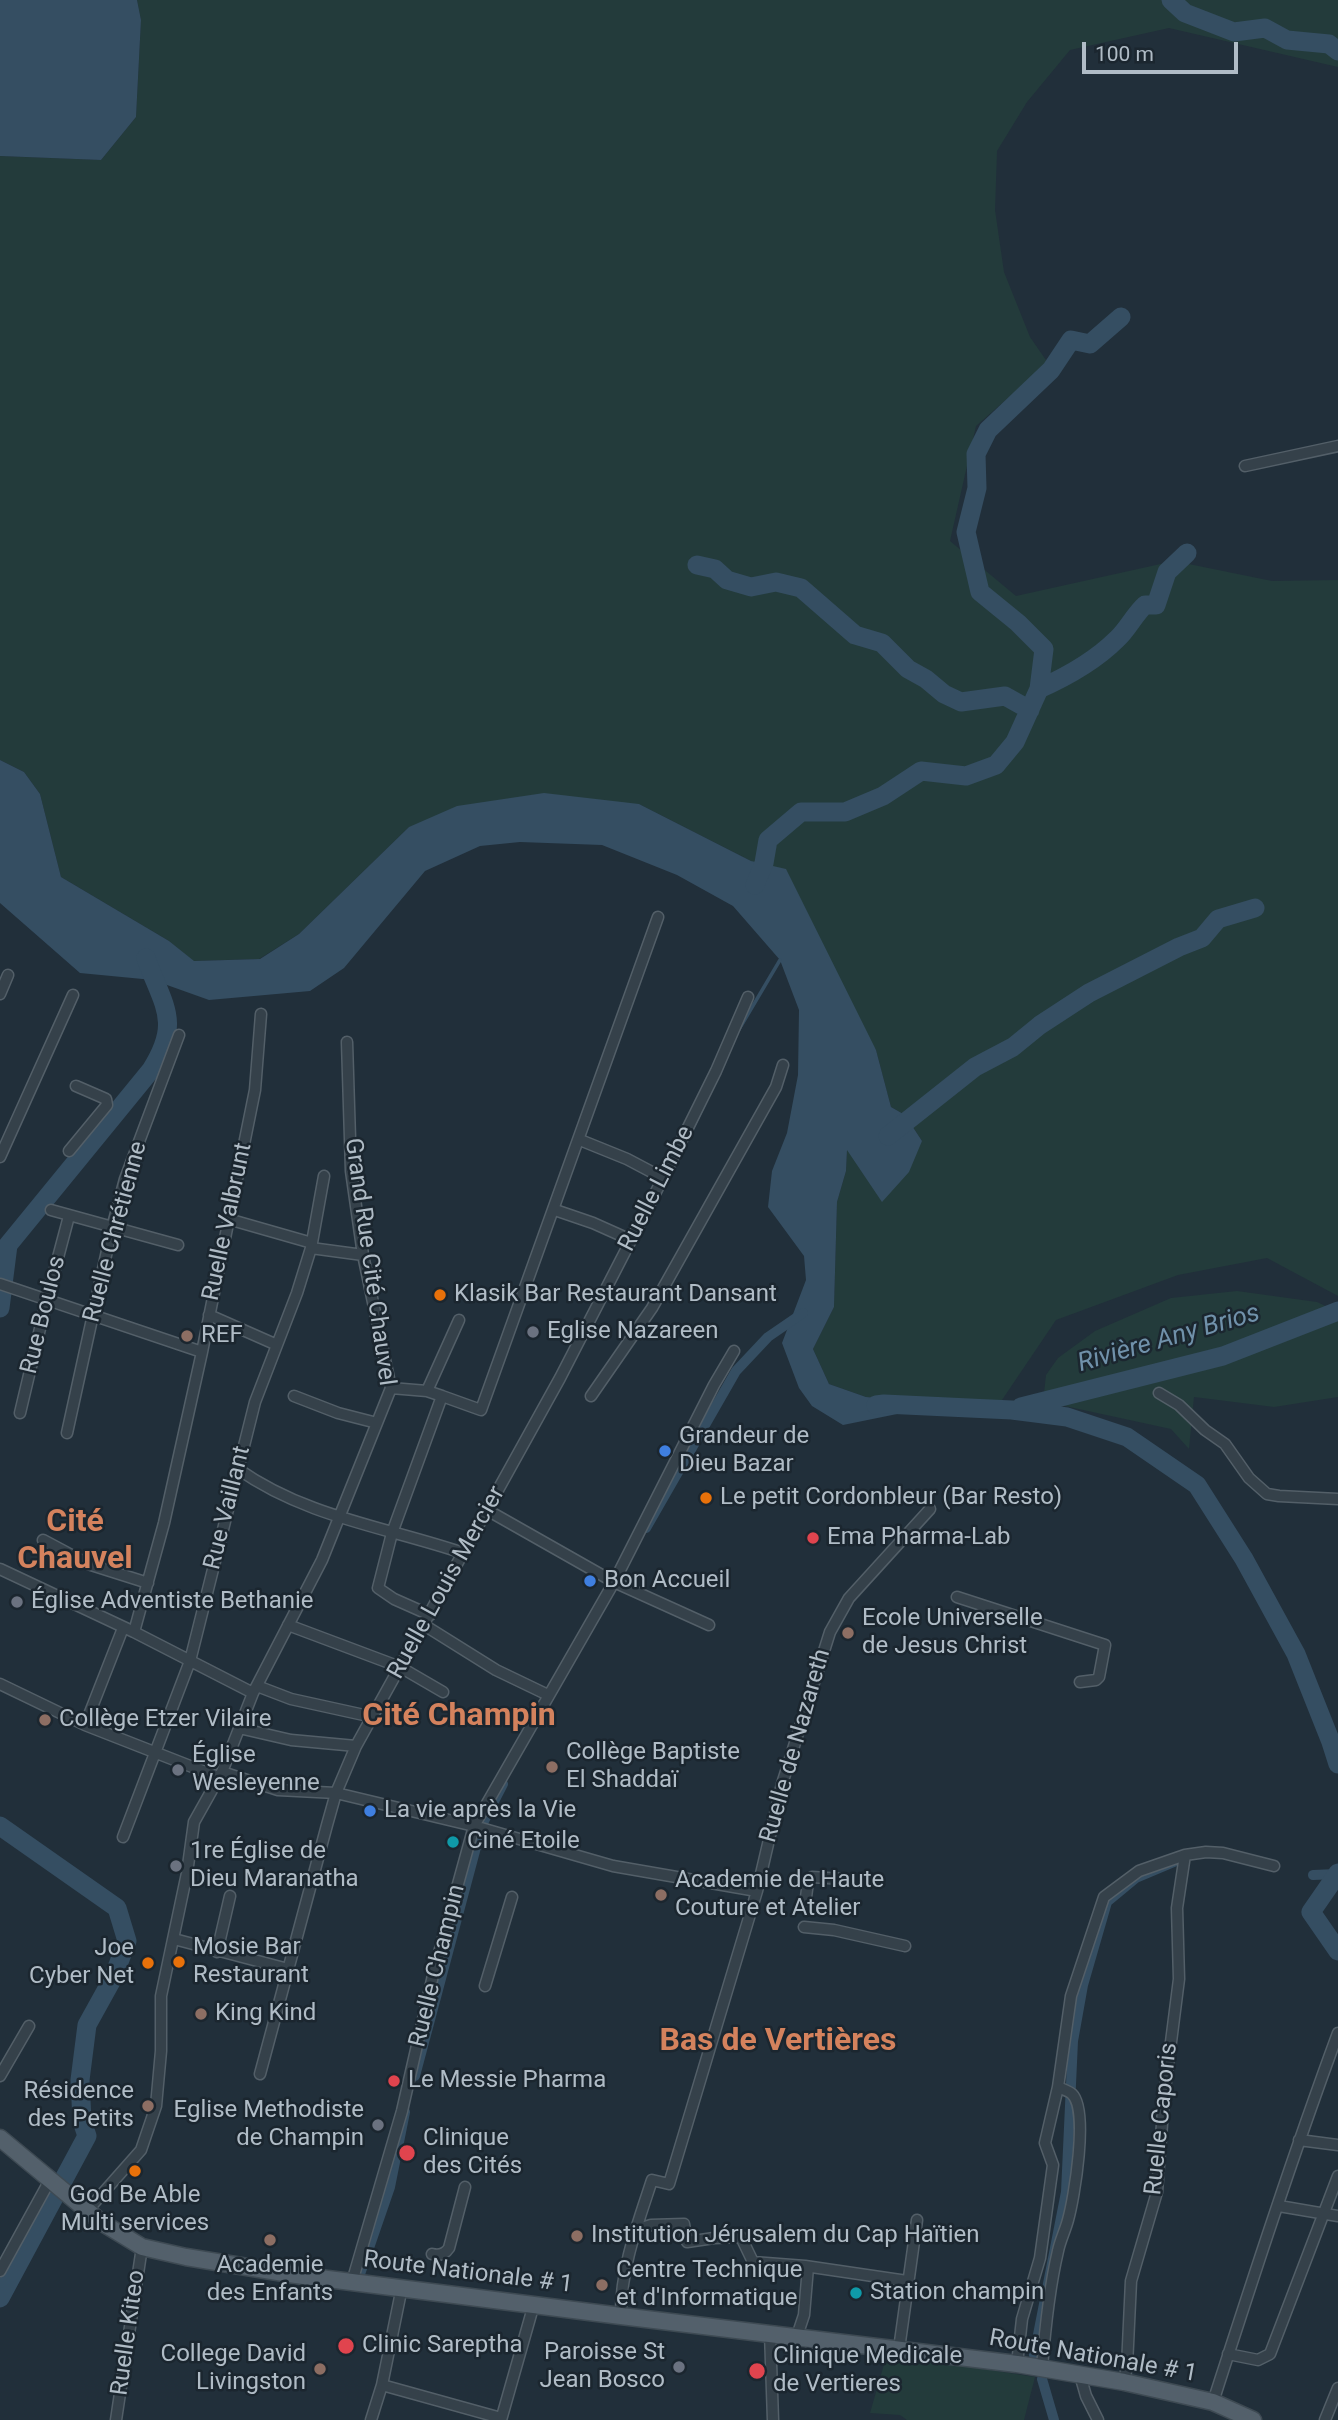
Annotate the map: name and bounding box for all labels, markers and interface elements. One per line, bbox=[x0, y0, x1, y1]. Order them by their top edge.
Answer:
scale bar bbox=[1086, 28, 1242, 72]
text: 100 m bbox=[1095, 42, 1154, 66]
street label: Ruelle Limbe bbox=[613, 1121, 701, 1257]
street label: Grand Rue Cité Chauvel bbox=[337, 1136, 401, 1388]
street label: Ruelle Chrétienne bbox=[78, 1138, 154, 1326]
street label: Ruelle Valbrunt bbox=[197, 1140, 259, 1304]
street label: Rue Boulos bbox=[15, 1253, 73, 1377]
place label: Klasik Bar Restaurant Dansant bbox=[454, 1281, 777, 1309]
marker: Klasik Bar Restaurant Dansant bbox=[432, 1287, 448, 1303]
water label: Rivière Any Brios bbox=[1074, 1298, 1264, 1380]
place label: Eglise Nazareen bbox=[547, 1318, 718, 1346]
place label: REF bbox=[201, 1322, 243, 1350]
marker: Eglise Nazareen bbox=[525, 1324, 541, 1340]
marker: REF bbox=[179, 1328, 195, 1344]
place label: Grandeur de Dieu Bazar bbox=[679, 1423, 809, 1479]
street label: Rue Vaillant bbox=[199, 1443, 257, 1573]
marker: Grandeur de Dieu Bazar bbox=[657, 1443, 673, 1459]
street label: Ruelle Louis Mercier bbox=[382, 1482, 512, 1684]
place label: Le petit Cordonbleur (Bar Resto) bbox=[720, 1484, 1062, 1512]
marker: Le petit Cordonbleur (Bar Resto) bbox=[698, 1490, 714, 1506]
district label: Cité Chauvel bbox=[17, 1504, 133, 1579]
place label: Ema Pharma-Lab bbox=[827, 1524, 1010, 1552]
marker: Ema Pharma-Lab bbox=[805, 1530, 821, 1546]
place label: Bon Accueil bbox=[604, 1567, 730, 1595]
marker: Bon Accueil bbox=[582, 1573, 598, 1589]
place label: Église Adventiste Bethanie bbox=[31, 1588, 314, 1616]
marker: Église Adventiste Bethanie bbox=[9, 1594, 25, 1610]
place label: Ecole Universelle de Jesus Christ bbox=[862, 1605, 1043, 1661]
marker: Ecole Universelle de Jesus Christ bbox=[840, 1625, 856, 1641]
street label: Ruelle de Nazareth bbox=[755, 1646, 837, 1846]
district label: Cité Champin bbox=[362, 1698, 556, 1736]
place label: Collège Etzer Vilaire bbox=[59, 1706, 271, 1734]
marker: Collège Etzer Vilaire bbox=[37, 1712, 53, 1728]
place label: Collège Baptiste El Shaddaï bbox=[566, 1739, 740, 1795]
place label: Église Wesleyenne bbox=[192, 1742, 320, 1798]
marker: Collège Baptiste El Shaddaï bbox=[544, 1759, 560, 1775]
marker: Église Wesleyenne bbox=[170, 1762, 186, 1778]
place label: La vie après la Vie bbox=[384, 1797, 576, 1825]
marker: La vie après la Vie bbox=[362, 1803, 378, 1819]
place label: Ciné Etoile bbox=[467, 1828, 580, 1856]
marker: Ciné Etoile bbox=[445, 1834, 461, 1850]
place label: 1re Église de Dieu Maranatha bbox=[190, 1838, 359, 1894]
marker: 1re Église de Dieu Maranatha bbox=[168, 1858, 184, 1874]
place label: Academie de Haute Couture et Atelier bbox=[675, 1867, 884, 1923]
street label: Ruelle Champin bbox=[404, 1882, 472, 2050]
marker: Academie de Haute Couture et Atelier bbox=[653, 1887, 669, 1903]
place label: Mosie Bar Restaurant bbox=[193, 1934, 309, 1990]
place label: Joe Cyber Net bbox=[29, 1935, 134, 1991]
marker: Mosie Bar Restaurant bbox=[171, 1954, 187, 1970]
marker: Joe Cyber Net bbox=[140, 1955, 156, 1971]
place label: King Kind bbox=[215, 2000, 316, 2028]
marker: King Kind bbox=[193, 2006, 209, 2022]
district label: Bas de Vertières bbox=[660, 2023, 896, 2061]
street label: Ruelle Caporis bbox=[1140, 2041, 1184, 2197]
place label: Le Messie Pharma bbox=[408, 2067, 606, 2095]
marker: Le Messie Pharma bbox=[386, 2073, 402, 2089]
place label: Résidence des Petits bbox=[23, 2078, 134, 2134]
place label: Eglise Methodiste de Champin bbox=[174, 2097, 364, 2153]
marker: Résidence des Petits bbox=[140, 2098, 156, 2114]
marker: Eglise Methodiste de Champin bbox=[370, 2117, 386, 2133]
place label: Clinique des Cités bbox=[423, 2125, 522, 2181]
marker: Clinique des Cités bbox=[397, 2143, 417, 2163]
marker: God Be Able Multi services bbox=[127, 2163, 143, 2179]
place label: God Be Able Multi services bbox=[61, 2182, 209, 2238]
place label: Institution Jérusalem du Cap Haïtien bbox=[591, 2222, 979, 2250]
marker: Institution Jérusalem du Cap Haïtien bbox=[569, 2228, 585, 2244]
marker: Academie des Enfants bbox=[262, 2232, 278, 2248]
street label: Route Nationale # 1 bbox=[362, 2246, 574, 2300]
place label: Academie des Enfants bbox=[207, 2252, 333, 2308]
place label: Centre Technique et d'Informatique bbox=[616, 2257, 802, 2313]
street label: Ruelle Kiteo bbox=[106, 2268, 152, 2398]
marker: Centre Technique et d'Informatique bbox=[594, 2277, 610, 2293]
place label: Station champin bbox=[870, 2279, 1044, 2307]
marker: Station champin bbox=[848, 2285, 864, 2301]
street label: Route Nationale # 1 bbox=[987, 2325, 1199, 2389]
place label: Clinic Sareptha bbox=[362, 2332, 522, 2360]
marker: Clinic Sareptha bbox=[336, 2336, 356, 2356]
place label: Paroisse St Jean Bosco bbox=[539, 2339, 665, 2395]
place label: College David Livingston bbox=[161, 2341, 306, 2397]
place label: Clinique Medicale de Vertieres bbox=[773, 2343, 962, 2399]
marker: Paroisse St Jean Bosco bbox=[671, 2359, 687, 2375]
marker: College David Livingston bbox=[312, 2361, 328, 2377]
marker: Clinique Medicale de Vertieres bbox=[747, 2361, 767, 2381]

